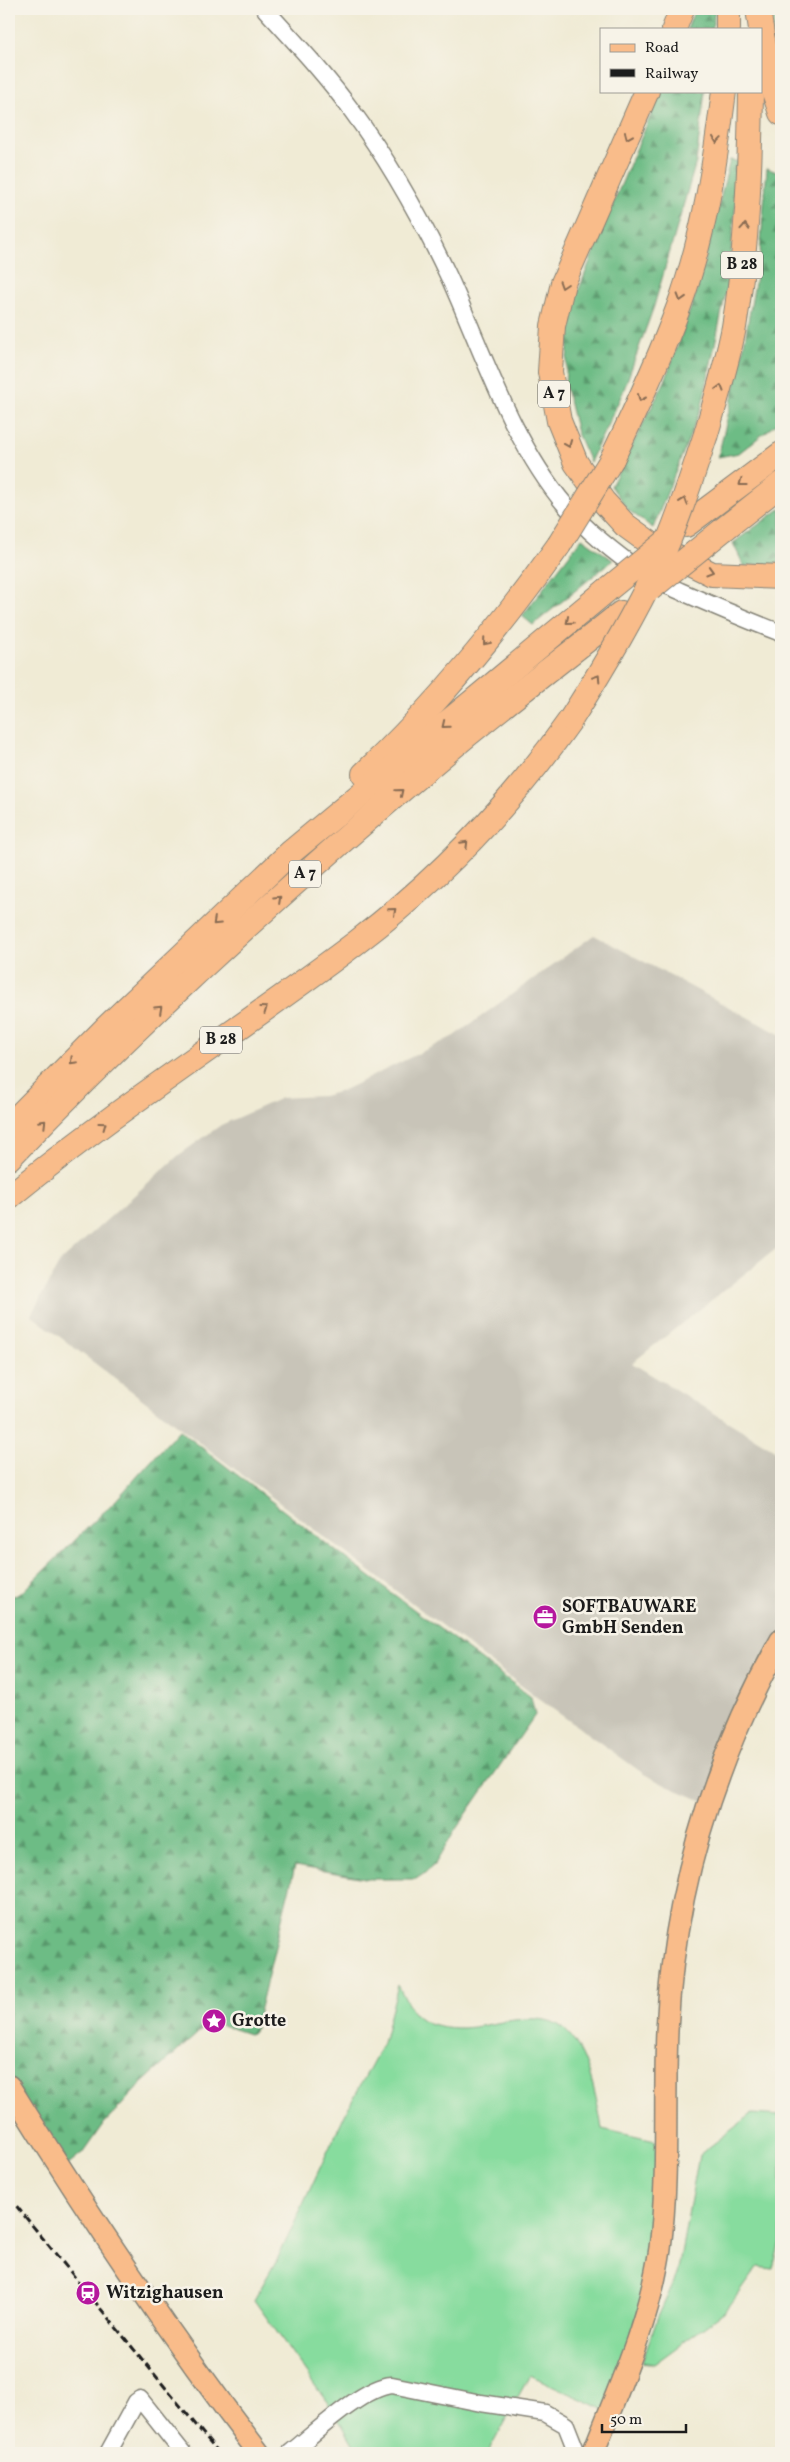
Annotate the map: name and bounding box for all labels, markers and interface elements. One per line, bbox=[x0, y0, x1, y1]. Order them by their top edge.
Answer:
legend bbox=[600, 28, 762, 92]
text: Road bbox=[645, 38, 679, 59]
text: Railway bbox=[645, 64, 698, 85]
one-way arrow bbox=[623, 131, 634, 140]
one-way arrow bbox=[713, 135, 723, 144]
one-way arrow bbox=[739, 223, 750, 231]
road number: B 28 bbox=[721, 252, 763, 278]
one-way arrow bbox=[559, 280, 569, 289]
one-way arrow bbox=[677, 293, 687, 301]
road number: A 7 bbox=[538, 380, 570, 408]
one-way arrow bbox=[714, 384, 724, 392]
one-way arrow bbox=[636, 393, 647, 402]
one-way arrow bbox=[562, 439, 572, 447]
one-way arrow bbox=[739, 478, 748, 486]
one-way arrow bbox=[678, 498, 688, 506]
one-way arrow bbox=[705, 566, 713, 576]
one-way arrow bbox=[566, 616, 575, 625]
one-way arrow bbox=[483, 636, 492, 645]
one-way arrow bbox=[591, 675, 600, 684]
one-way arrow bbox=[442, 720, 451, 728]
one-way arrow bbox=[394, 789, 403, 798]
one-way arrow bbox=[459, 841, 468, 850]
road number: A 7 bbox=[289, 861, 321, 888]
one-way arrow bbox=[273, 896, 282, 905]
one-way arrow bbox=[387, 908, 396, 917]
one-way arrow bbox=[213, 916, 222, 925]
one-way arrow bbox=[153, 1006, 162, 1015]
one-way arrow bbox=[258, 1006, 267, 1015]
road number: B 28 bbox=[200, 1026, 242, 1054]
one-way arrow bbox=[70, 1055, 79, 1064]
one-way arrow bbox=[37, 1120, 46, 1129]
one-way arrow bbox=[98, 1122, 107, 1131]
place label: SOFTBAUWARE GmbH Senden bbox=[562, 1595, 696, 1641]
office icon: SOFTBAUWARE GmbH Senden bbox=[532, 1604, 558, 1630]
place icon: Grotte bbox=[201, 2008, 227, 2034]
place label: Grotte bbox=[232, 2009, 286, 2034]
station icon: Witzighausen bbox=[75, 2280, 101, 2306]
place label: Witzighausen bbox=[106, 2281, 224, 2306]
scale bar bbox=[602, 2402, 686, 2434]
text: 50 m bbox=[610, 2410, 642, 2431]

